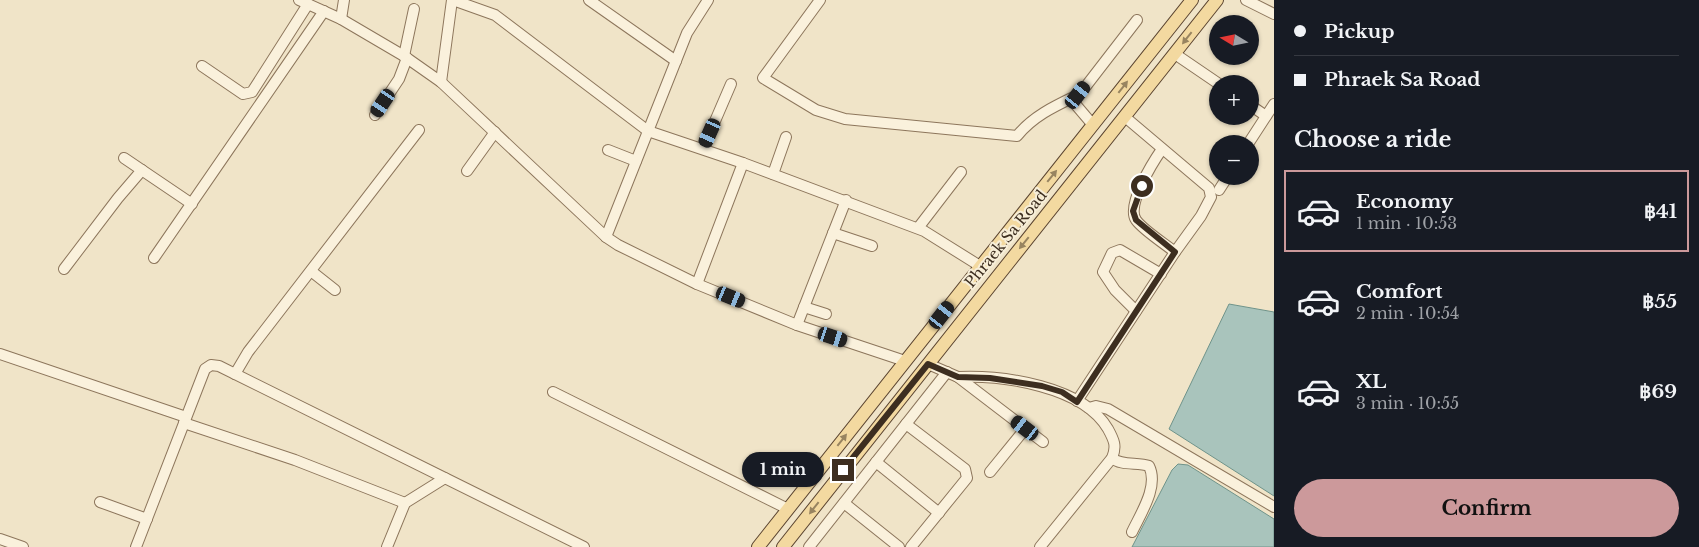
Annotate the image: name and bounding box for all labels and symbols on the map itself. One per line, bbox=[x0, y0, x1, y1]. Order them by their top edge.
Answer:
north arrow bbox=[1209, 15, 1259, 65]
one-way arrow bbox=[1182, 31, 1193, 44]
car bbox=[1062, 79, 1093, 111]
one-way arrow bbox=[1118, 80, 1129, 93]
car bbox=[368, 86, 397, 120]
car bbox=[697, 116, 722, 150]
one-way arrow bbox=[1047, 170, 1058, 183]
route start bbox=[1131, 175, 1153, 197]
street label: Phraek Sa Road bbox=[960, 186, 1051, 291]
one-way arrow bbox=[1018, 236, 1029, 249]
car bbox=[714, 284, 747, 310]
car bbox=[926, 299, 957, 331]
car bbox=[816, 325, 849, 349]
car bbox=[1008, 413, 1041, 443]
one-way arrow bbox=[837, 434, 848, 447]
callout: 1 min bbox=[743, 452, 826, 488]
route end bbox=[832, 459, 854, 481]
one-way arrow bbox=[809, 501, 820, 514]

